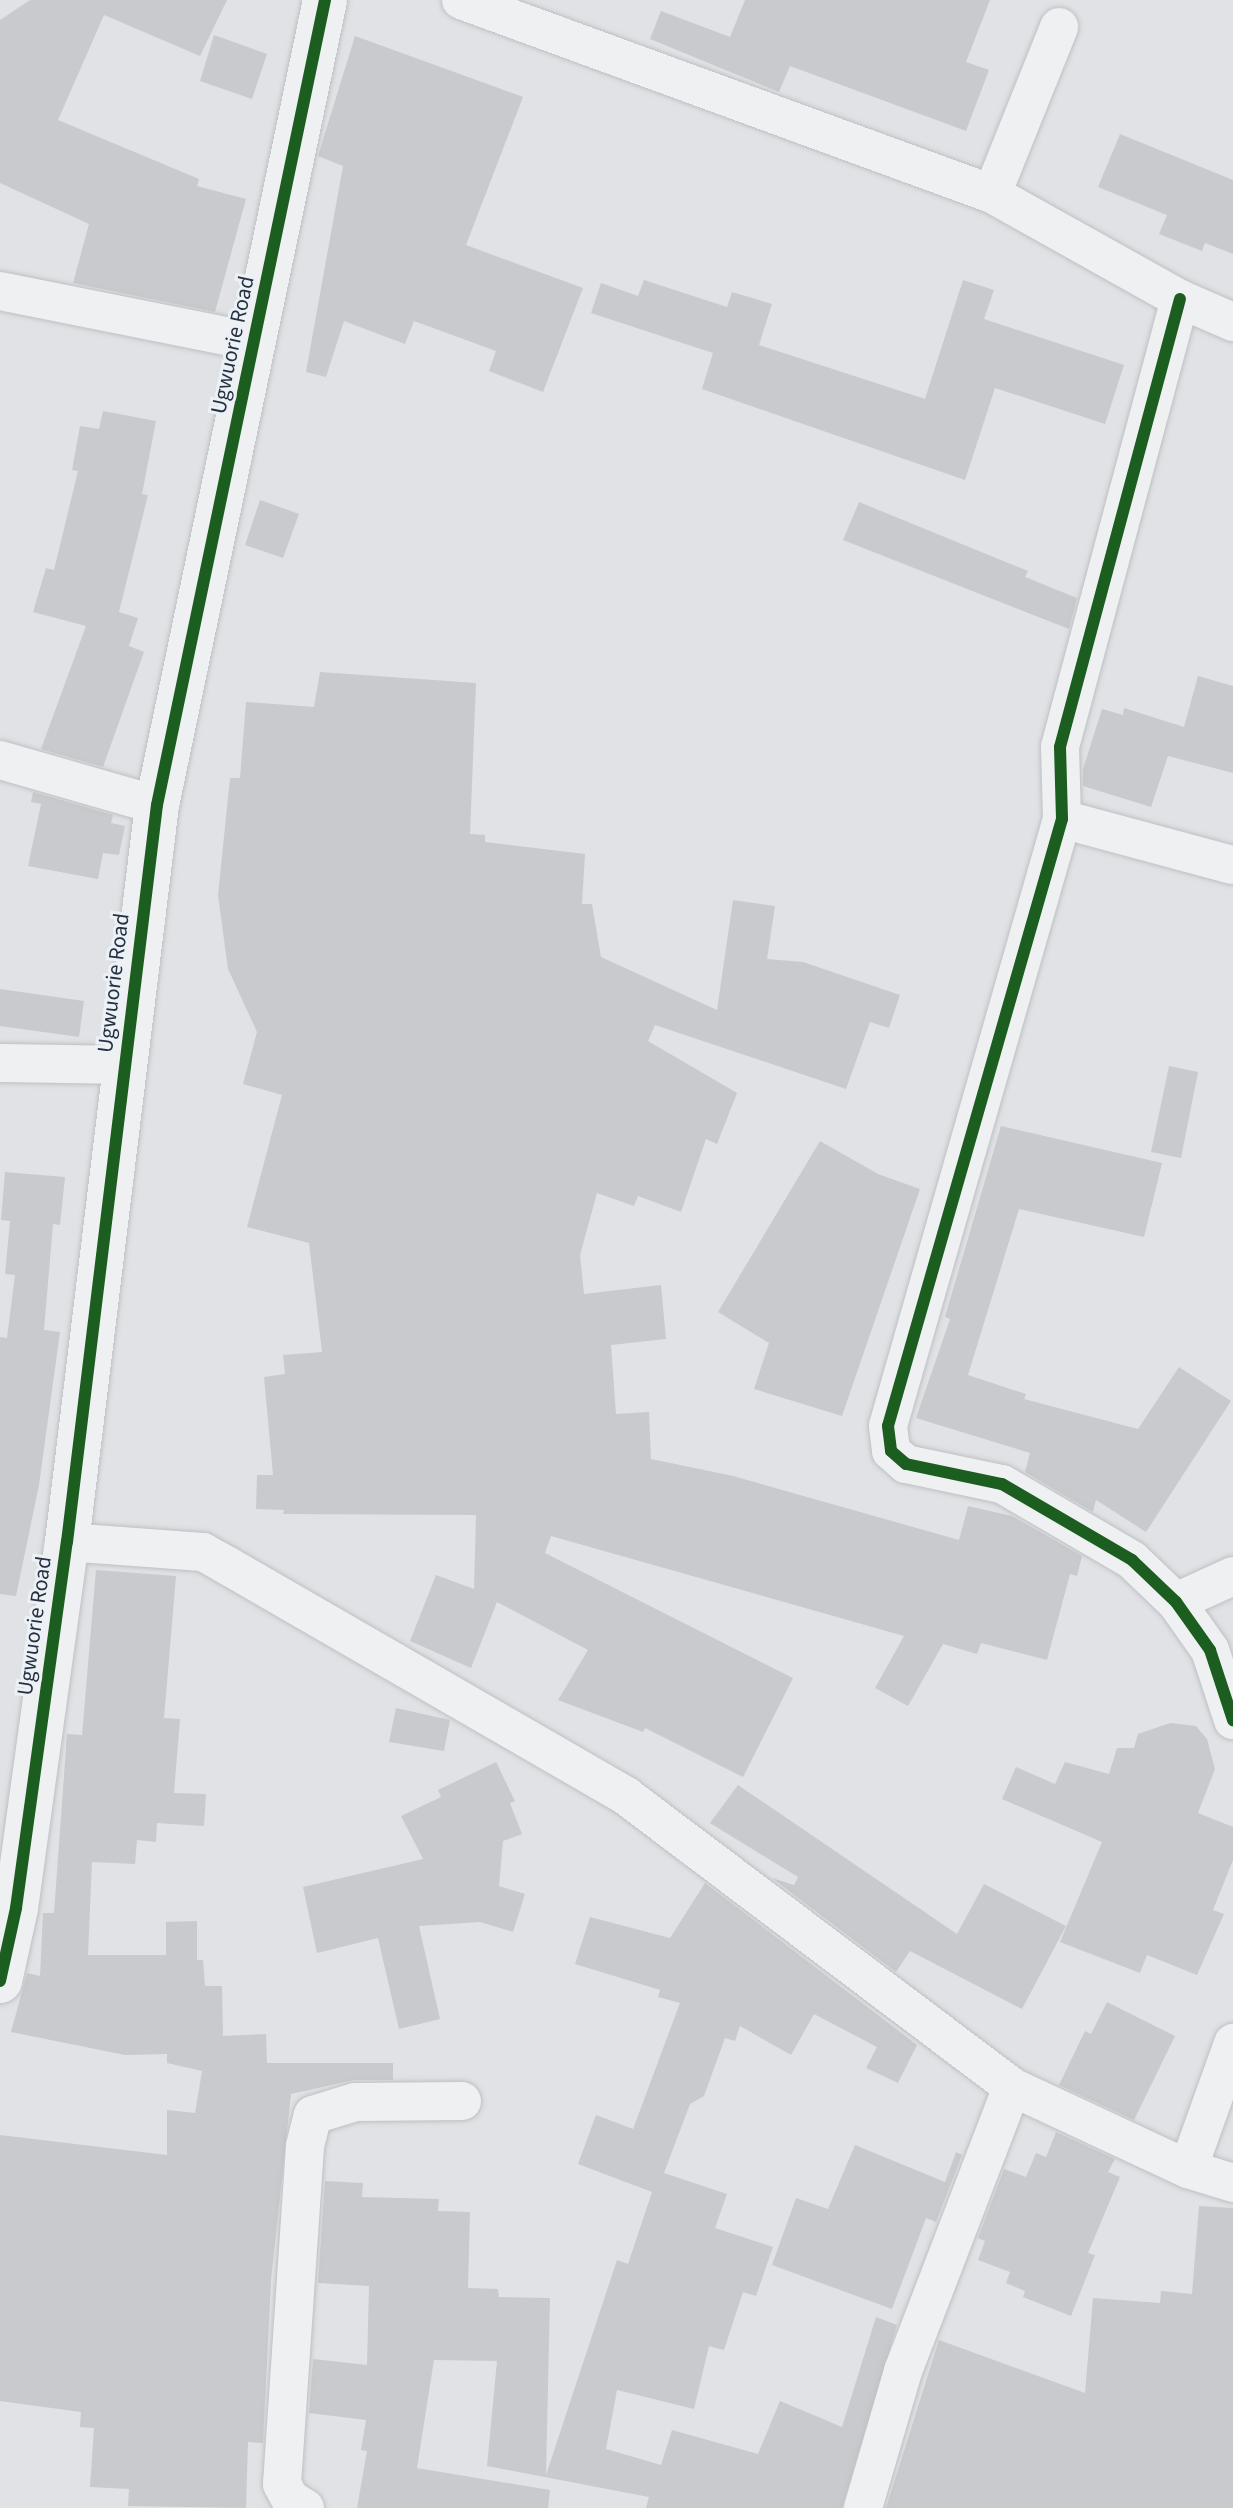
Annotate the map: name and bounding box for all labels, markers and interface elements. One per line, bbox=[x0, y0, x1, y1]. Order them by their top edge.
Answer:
street label: Ugwuorie Road bbox=[206, 274, 260, 416]
street label: Ugwuorie Road bbox=[92, 912, 136, 1054]
street label: Ugwuorie Road bbox=[12, 1555, 58, 1697]

